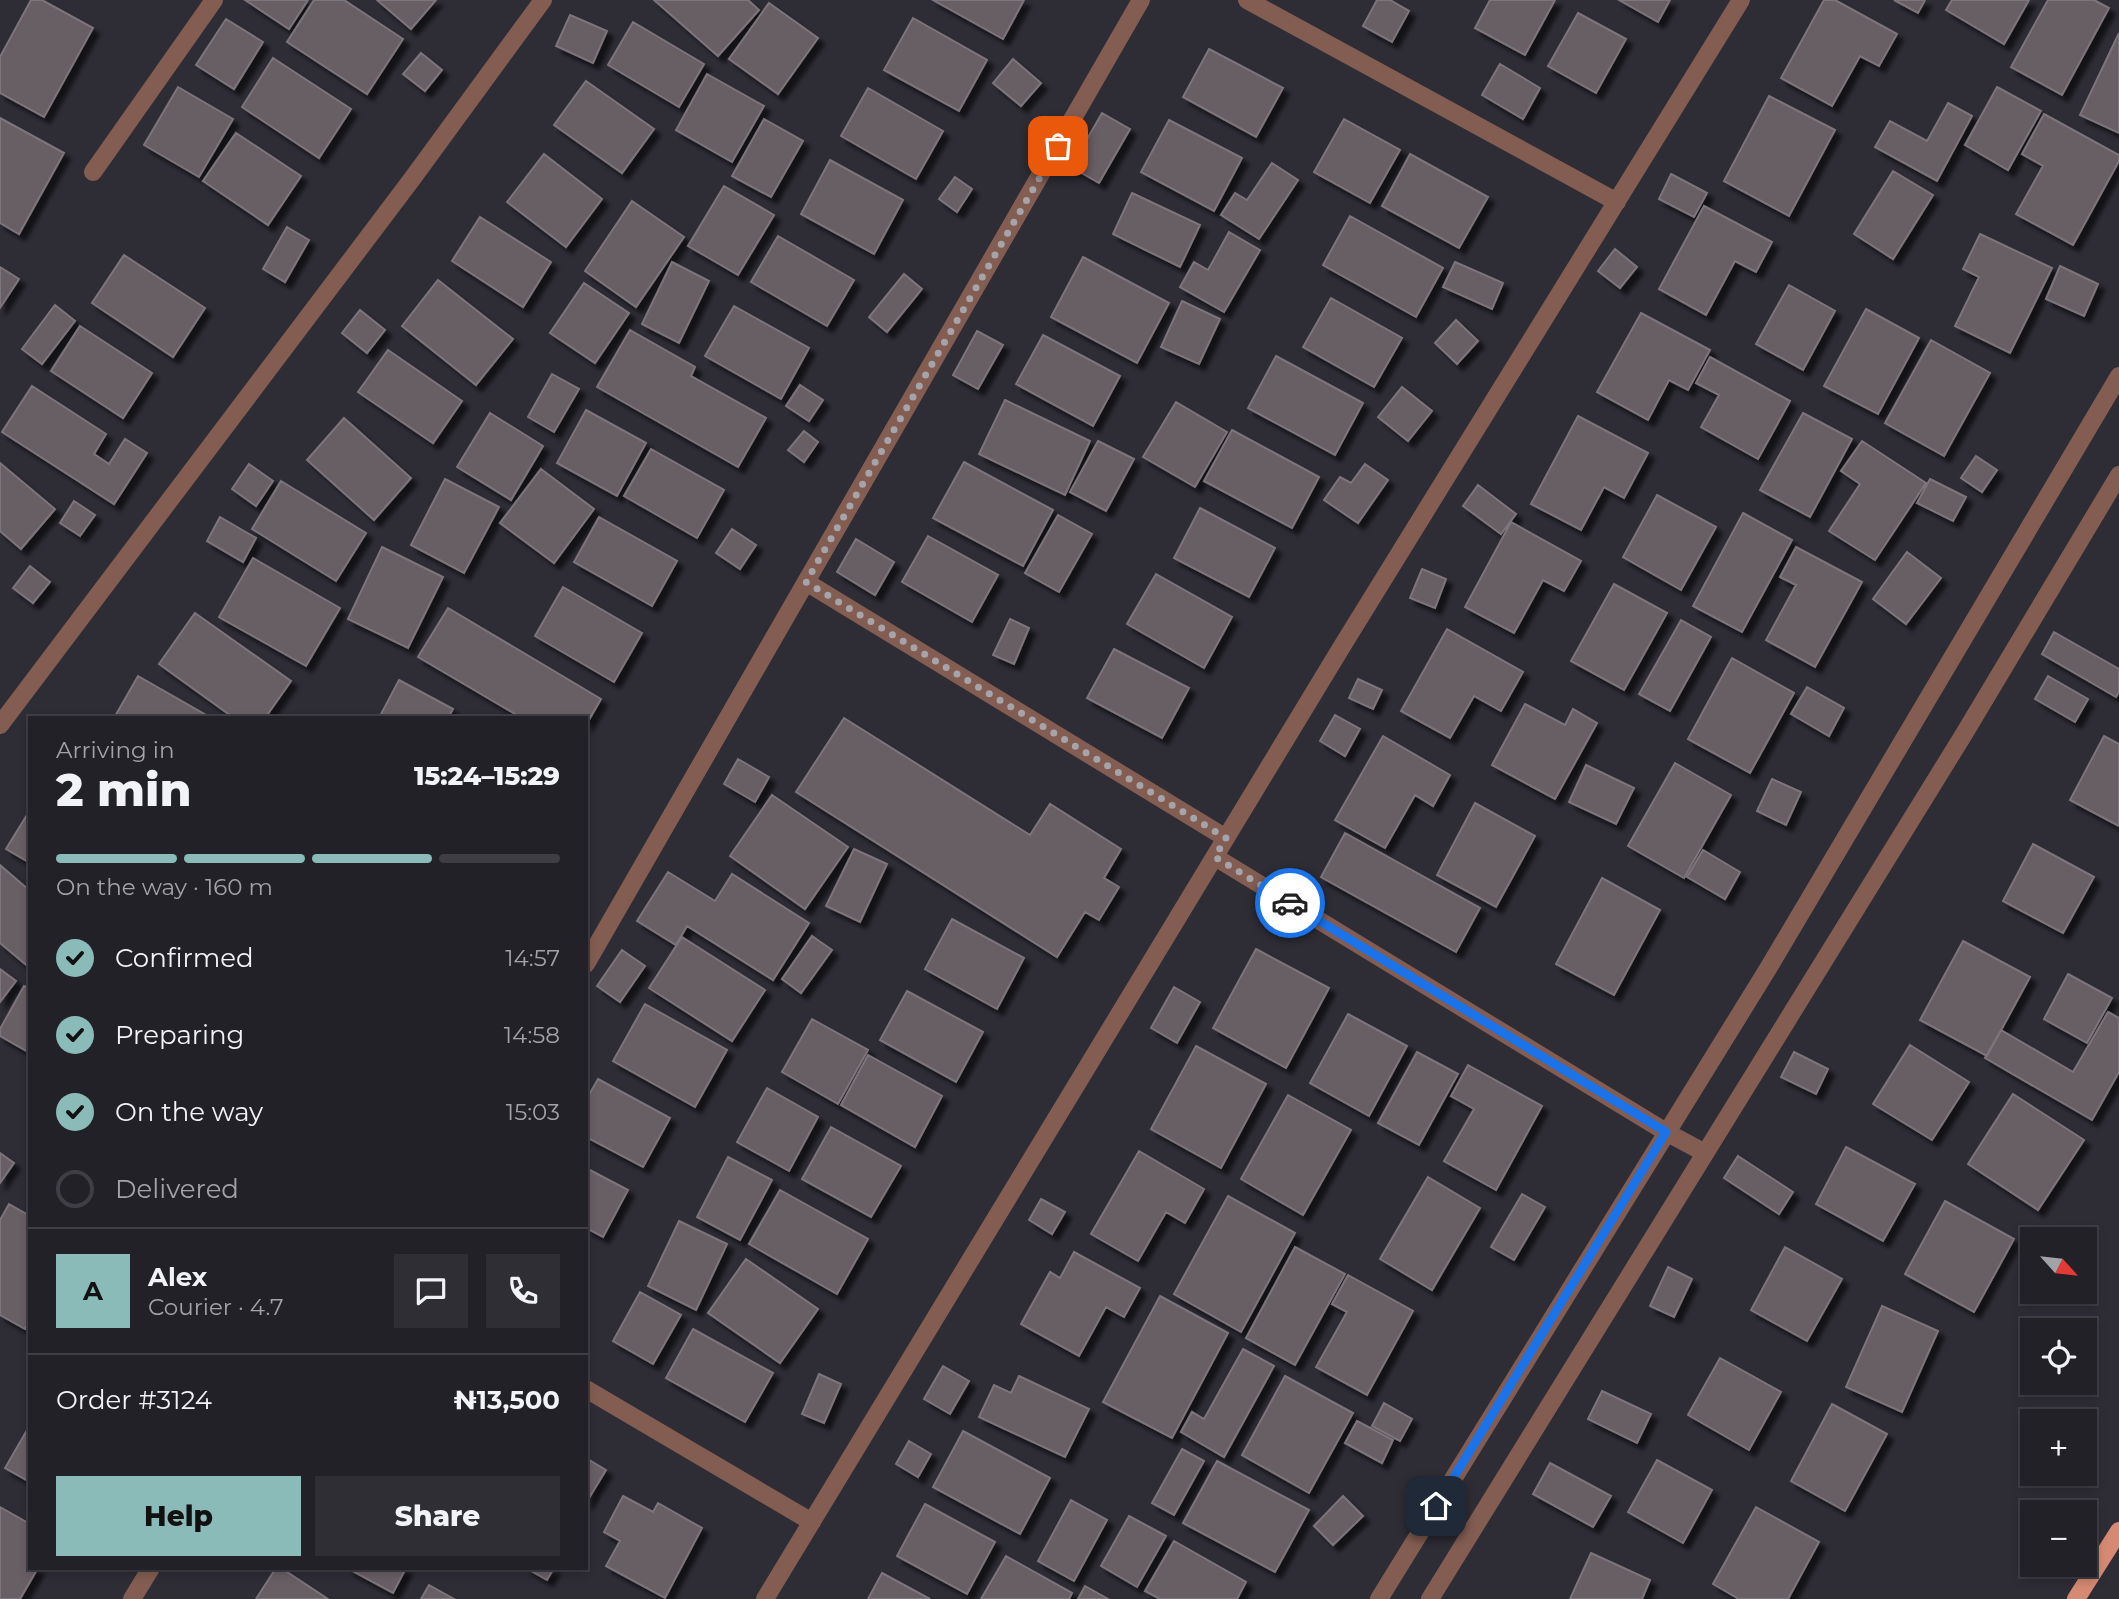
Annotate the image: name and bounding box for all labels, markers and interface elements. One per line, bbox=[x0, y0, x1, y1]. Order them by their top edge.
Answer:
pin bbox=[1028, 116, 1088, 176]
icon: bag bbox=[1039, 127, 1077, 165]
text: Arriving in bbox=[56, 736, 175, 764]
text: 15:24–15:29 bbox=[414, 760, 560, 792]
text: 2 min bbox=[56, 761, 191, 818]
courier bbox=[1255, 868, 1325, 938]
text: On the way · 160 m bbox=[56, 873, 273, 901]
icon: car bbox=[1271, 884, 1309, 922]
icon: check bbox=[56, 939, 94, 977]
text: Confirmed bbox=[115, 942, 254, 974]
text: 14:57 bbox=[505, 944, 560, 972]
icon: check bbox=[56, 1016, 94, 1054]
text: Preparing bbox=[115, 1019, 244, 1051]
text: 14:58 bbox=[504, 1021, 560, 1049]
icon: check bbox=[56, 1093, 94, 1131]
text: On the way bbox=[115, 1096, 263, 1128]
text: 15:03 bbox=[506, 1098, 560, 1126]
text: Delivered bbox=[115, 1173, 239, 1205]
north arrow bbox=[2020, 1227, 2096, 1304]
map controls bbox=[2020, 1227, 2097, 1577]
button: chat bbox=[394, 1254, 468, 1328]
button: phone bbox=[486, 1254, 560, 1328]
text: Alex bbox=[148, 1261, 207, 1293]
text: A bbox=[83, 1275, 103, 1307]
text: Courier · 4.7 bbox=[148, 1293, 284, 1321]
button: locate bbox=[2020, 1318, 2097, 1395]
text: Order #3124 bbox=[56, 1384, 212, 1416]
text: ₦13,500 bbox=[453, 1384, 560, 1416]
button: + bbox=[2020, 1409, 2097, 1486]
button: Help bbox=[56, 1476, 301, 1556]
button: Share bbox=[315, 1476, 560, 1556]
pin bbox=[1406, 1476, 1466, 1536]
icon: home bbox=[1417, 1487, 1455, 1525]
button: − bbox=[2020, 1500, 2097, 1577]

